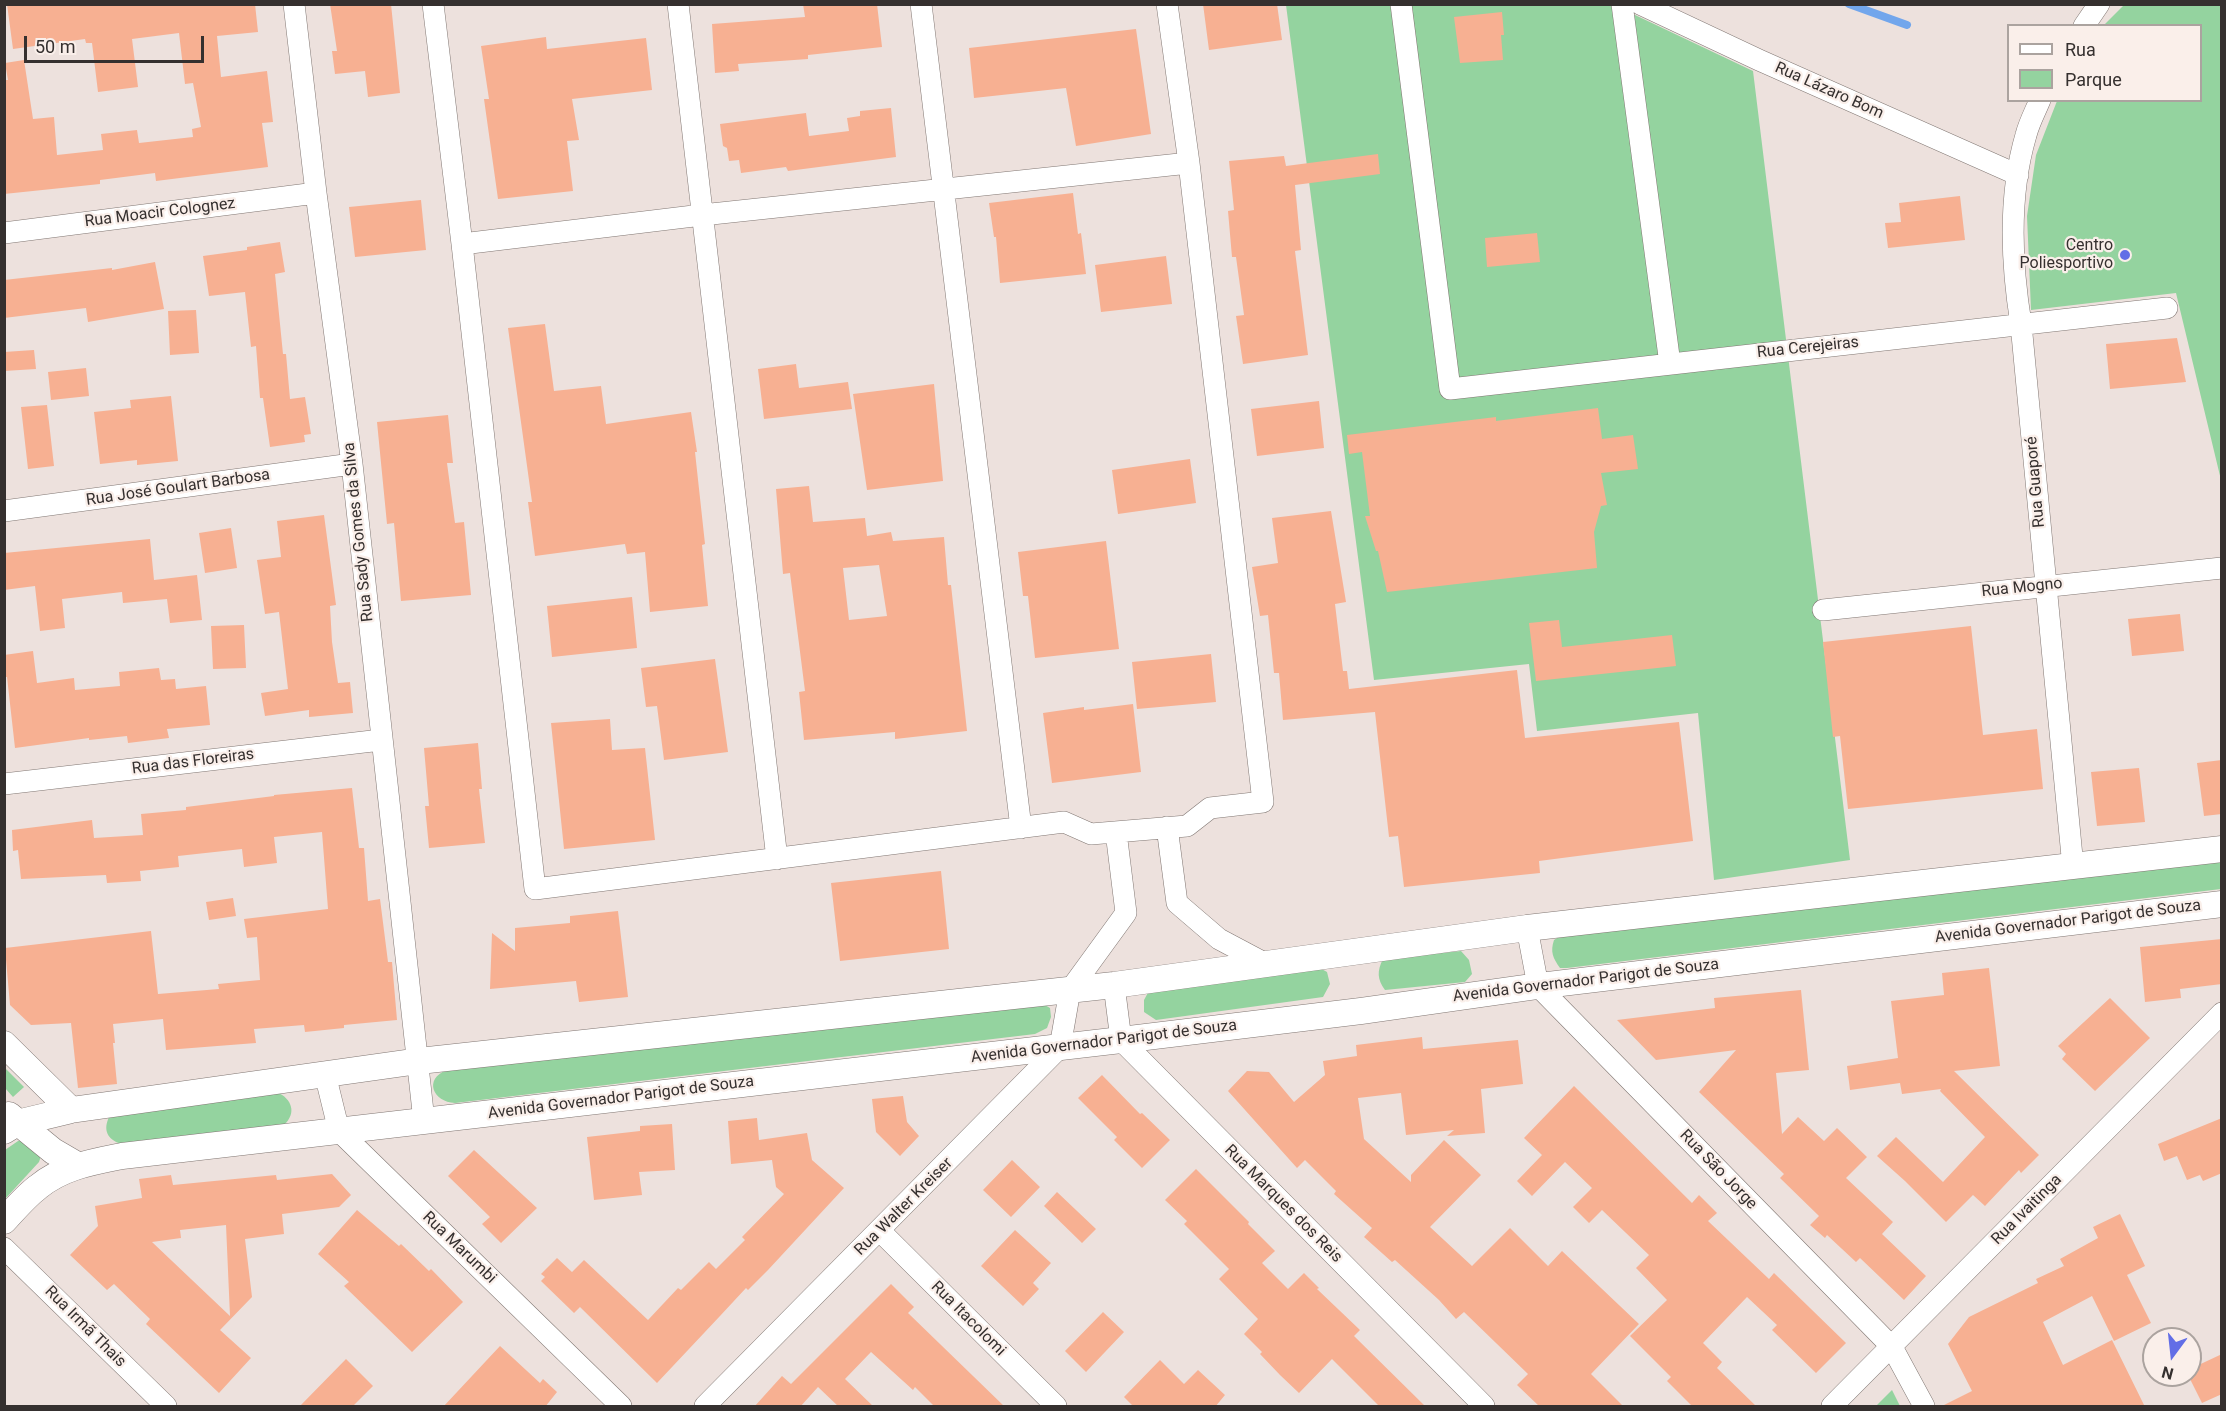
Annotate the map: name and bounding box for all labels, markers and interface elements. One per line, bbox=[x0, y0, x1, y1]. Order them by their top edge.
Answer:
scale bar bbox=[27, 24, 207, 62]
legend bbox=[2007, 24, 2202, 102]
text: 50 m bbox=[35, 36, 75, 57]
text: Rua bbox=[2065, 39, 2096, 60]
street label: Rua Lázaro Bom bbox=[1772, 58, 1886, 124]
text: Parque bbox=[2065, 69, 2122, 90]
street label: Rua Moacir Colognez bbox=[84, 194, 236, 232]
place label: Centro Poliesportivo bbox=[2020, 236, 2113, 274]
marker: Centro Poliesportivo bbox=[2118, 248, 2132, 262]
street label: Rua Cerejeiras bbox=[1756, 333, 1860, 363]
street label: Rua Guaporé bbox=[2022, 436, 2050, 528]
street label: Rua Sady Gomes da Silva bbox=[340, 441, 378, 623]
street label: Rua José Goulart Barbosa bbox=[85, 466, 271, 510]
street label: Rua Mogno bbox=[1981, 574, 2063, 602]
street label: Rua das Floreiras bbox=[131, 745, 255, 779]
street label: Avenida Governador Parigot de Souza bbox=[1934, 896, 2202, 948]
street label: Avenida Governador Parigot de Souza bbox=[1452, 955, 1720, 1007]
street label: Avenida Governador Parigot de Souza bbox=[970, 1016, 1238, 1068]
street label: Avenida Governador Parigot de Souza bbox=[487, 1072, 755, 1124]
street label: Rua São Jorge bbox=[1675, 1126, 1761, 1214]
street label: Rua Marques dos Reis bbox=[1220, 1141, 1346, 1267]
street label: Rua Walter Kreiser bbox=[851, 1154, 957, 1260]
street label: Rua Ivaitinga bbox=[1988, 1171, 2066, 1249]
street label: Rua Marumbi bbox=[418, 1208, 500, 1288]
street label: Rua Itacolomi bbox=[927, 1278, 1009, 1360]
street label: Rua Irmã Thais bbox=[40, 1282, 130, 1372]
north arrow bbox=[2142, 1327, 2202, 1387]
text: N bbox=[2160, 1362, 2176, 1384]

